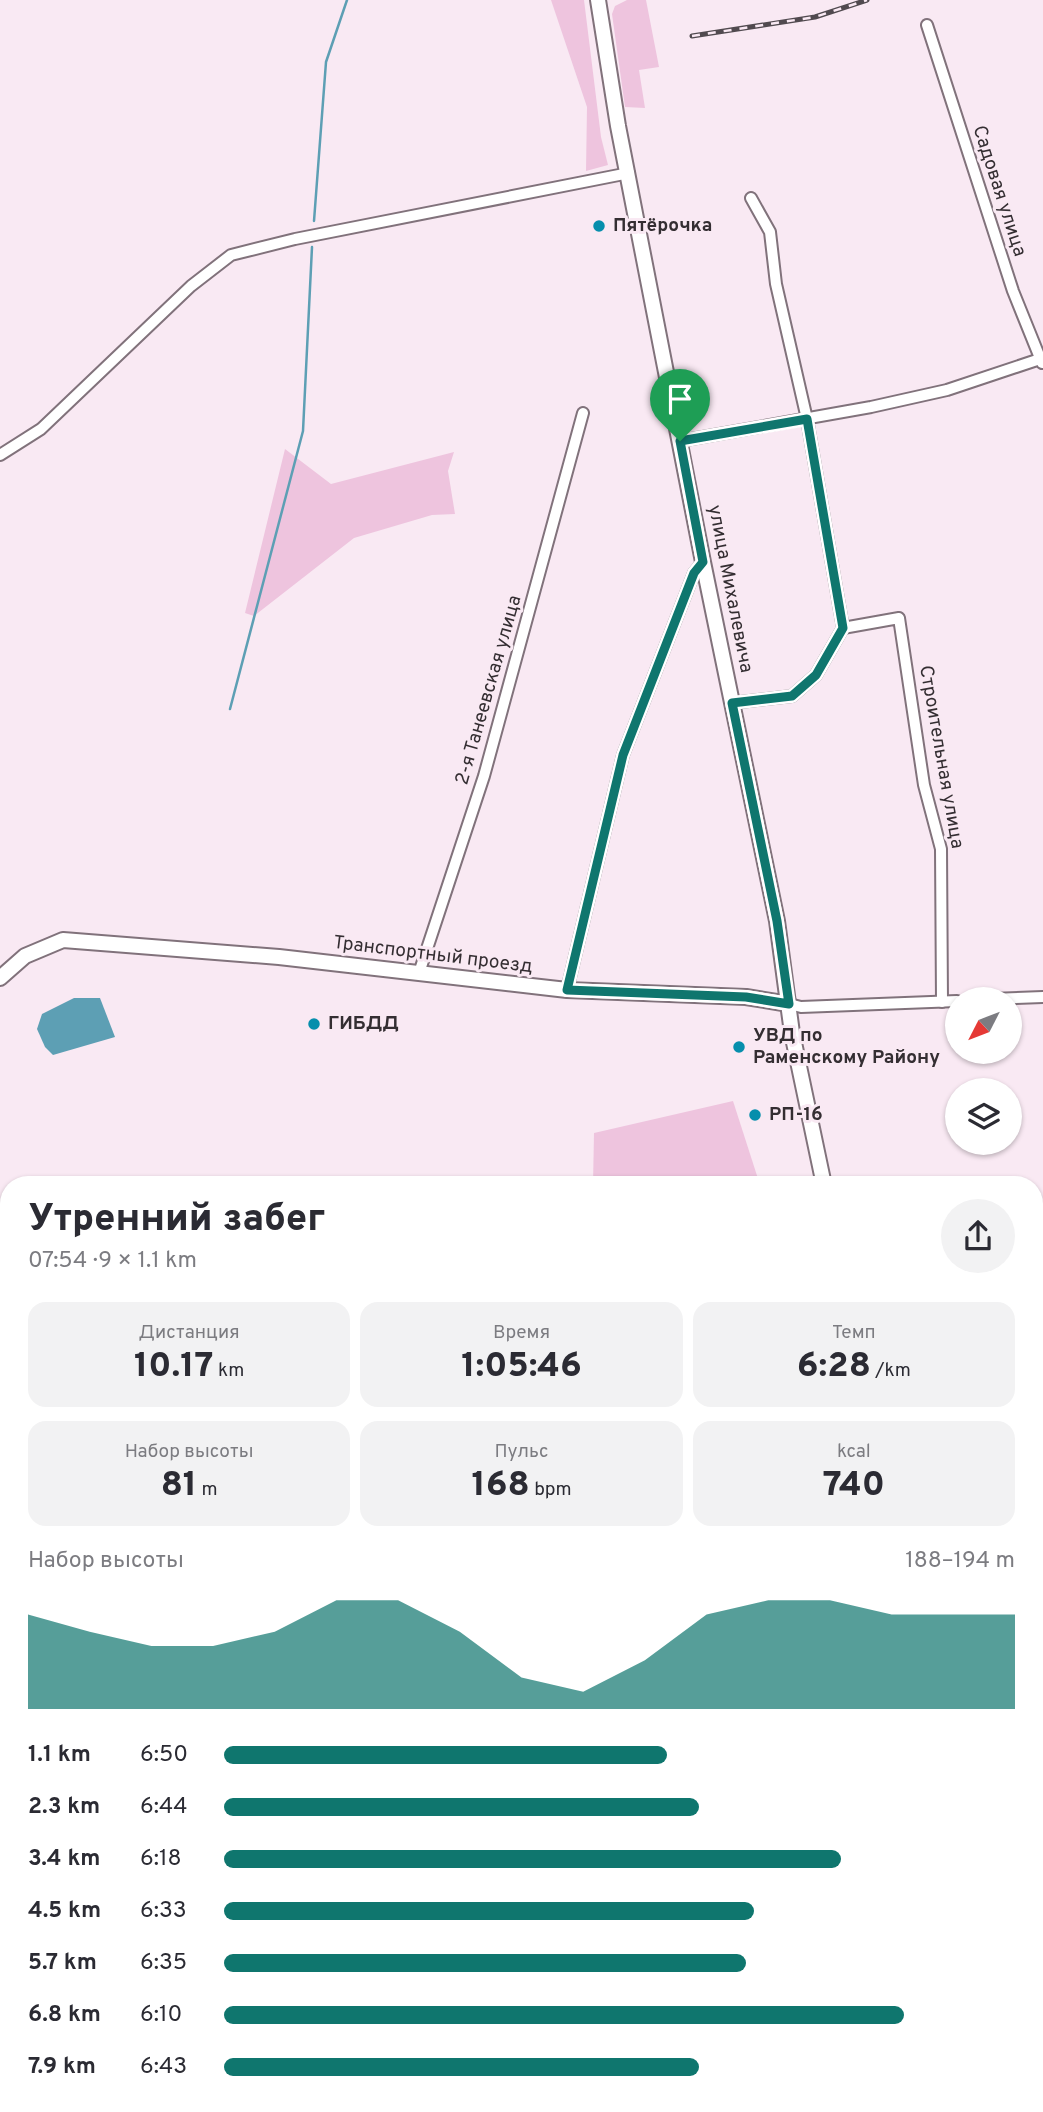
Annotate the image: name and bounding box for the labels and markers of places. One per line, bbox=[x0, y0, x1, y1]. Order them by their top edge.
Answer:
place label: Пятёрочка bbox=[613, 214, 712, 238]
marker: Пятёрочка bbox=[591, 218, 607, 234]
pin bbox=[650, 369, 710, 441]
place label: ГИБДД bbox=[328, 1012, 399, 1036]
marker: ГИБДД bbox=[306, 1016, 322, 1032]
place label: УВД по Раменскому Району bbox=[753, 1024, 940, 1070]
marker: УВД по Раменскому Району bbox=[731, 1039, 747, 1055]
place label: РП-16 bbox=[769, 1103, 823, 1127]
marker: РП-16 bbox=[747, 1107, 763, 1123]

